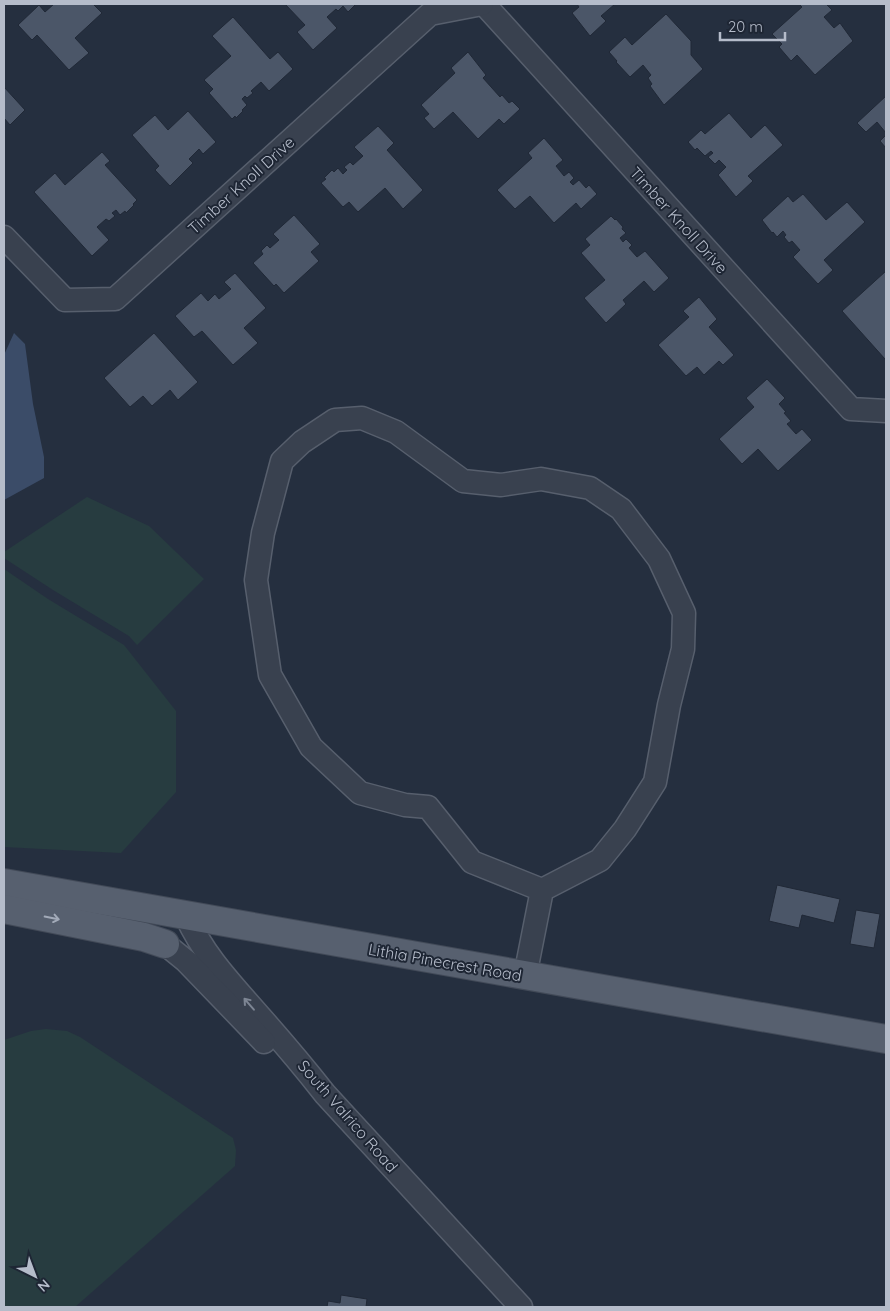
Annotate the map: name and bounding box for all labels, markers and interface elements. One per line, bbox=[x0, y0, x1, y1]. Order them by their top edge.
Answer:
scale bar bbox=[720, 10, 785, 42]
text: 20 m bbox=[728, 17, 763, 36]
street label: Timber Knoll Drive bbox=[183, 132, 299, 238]
street label: Timber Knoll Drive bbox=[626, 162, 732, 278]
one-way arrow bbox=[43, 914, 59, 923]
street label: Lithia Pinecrest Road bbox=[367, 939, 523, 985]
one-way arrow bbox=[243, 997, 254, 1010]
street label: South Valrico Road bbox=[294, 1056, 402, 1176]
north arrow bbox=[10, 1251, 60, 1301]
text: N bbox=[34, 1276, 54, 1296]

